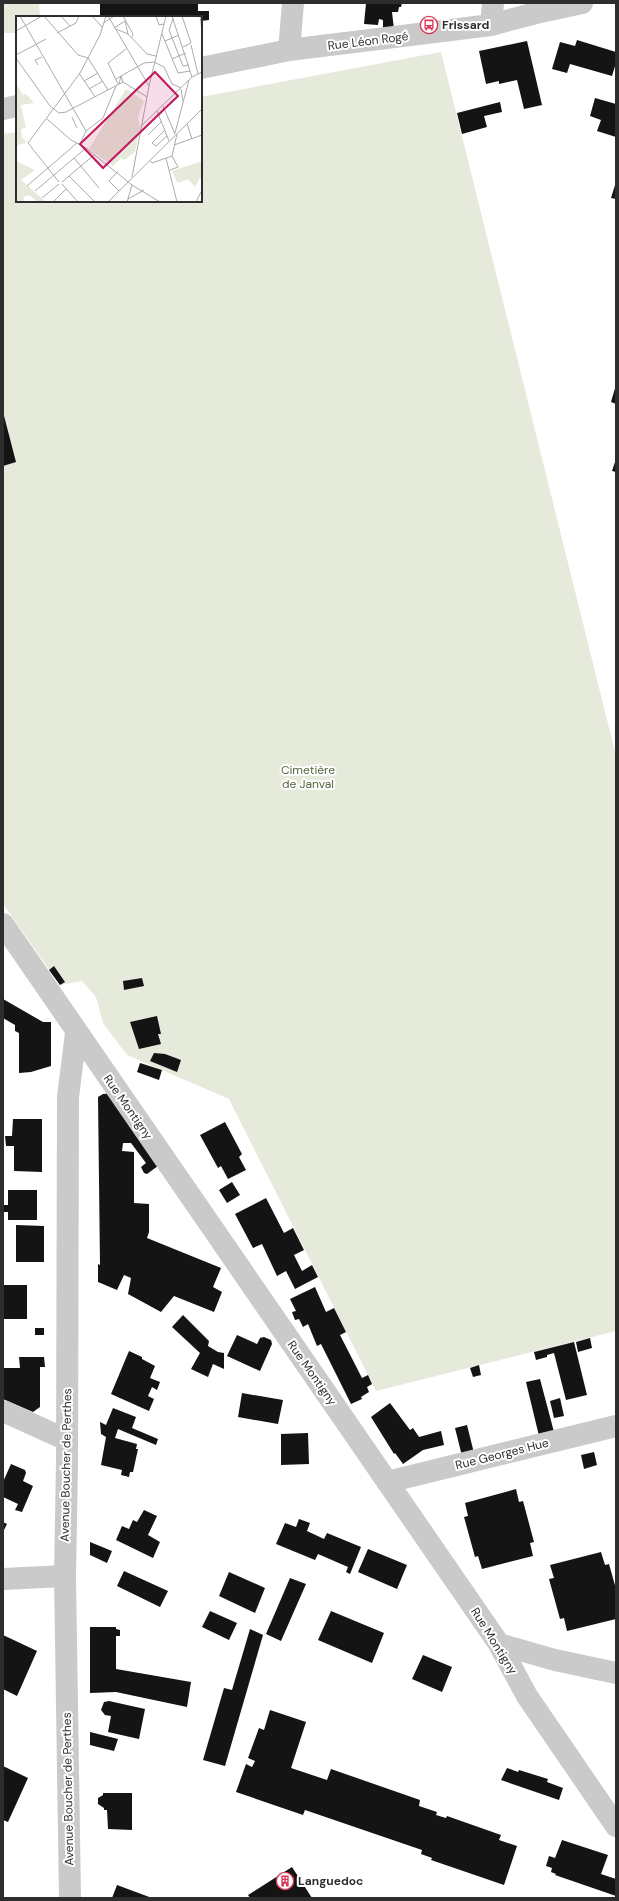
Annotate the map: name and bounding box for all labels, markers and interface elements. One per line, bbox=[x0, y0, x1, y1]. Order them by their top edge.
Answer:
bus stop icon: Frissard bbox=[419, 15, 439, 35]
inset map bbox=[16, 16, 202, 202]
place label: Frissard bbox=[442, 17, 489, 33]
street label: Rue Léon Rogé bbox=[327, 28, 409, 54]
park label: Cimetière de Janval bbox=[281, 762, 335, 792]
street label: Rue Montigny bbox=[100, 1071, 156, 1143]
street label: Rue Montigny bbox=[284, 1337, 340, 1409]
street label: Avenue Boucher de Perthes bbox=[57, 1388, 75, 1542]
street label: Rue Georges Hue bbox=[454, 1435, 551, 1473]
street label: Rue Montigny bbox=[467, 1605, 521, 1678]
street label: Avenue Boucher de Perthes bbox=[59, 1712, 77, 1866]
building icon: Languedoc bbox=[275, 1871, 295, 1891]
place label: Languedoc bbox=[298, 1873, 363, 1889]

